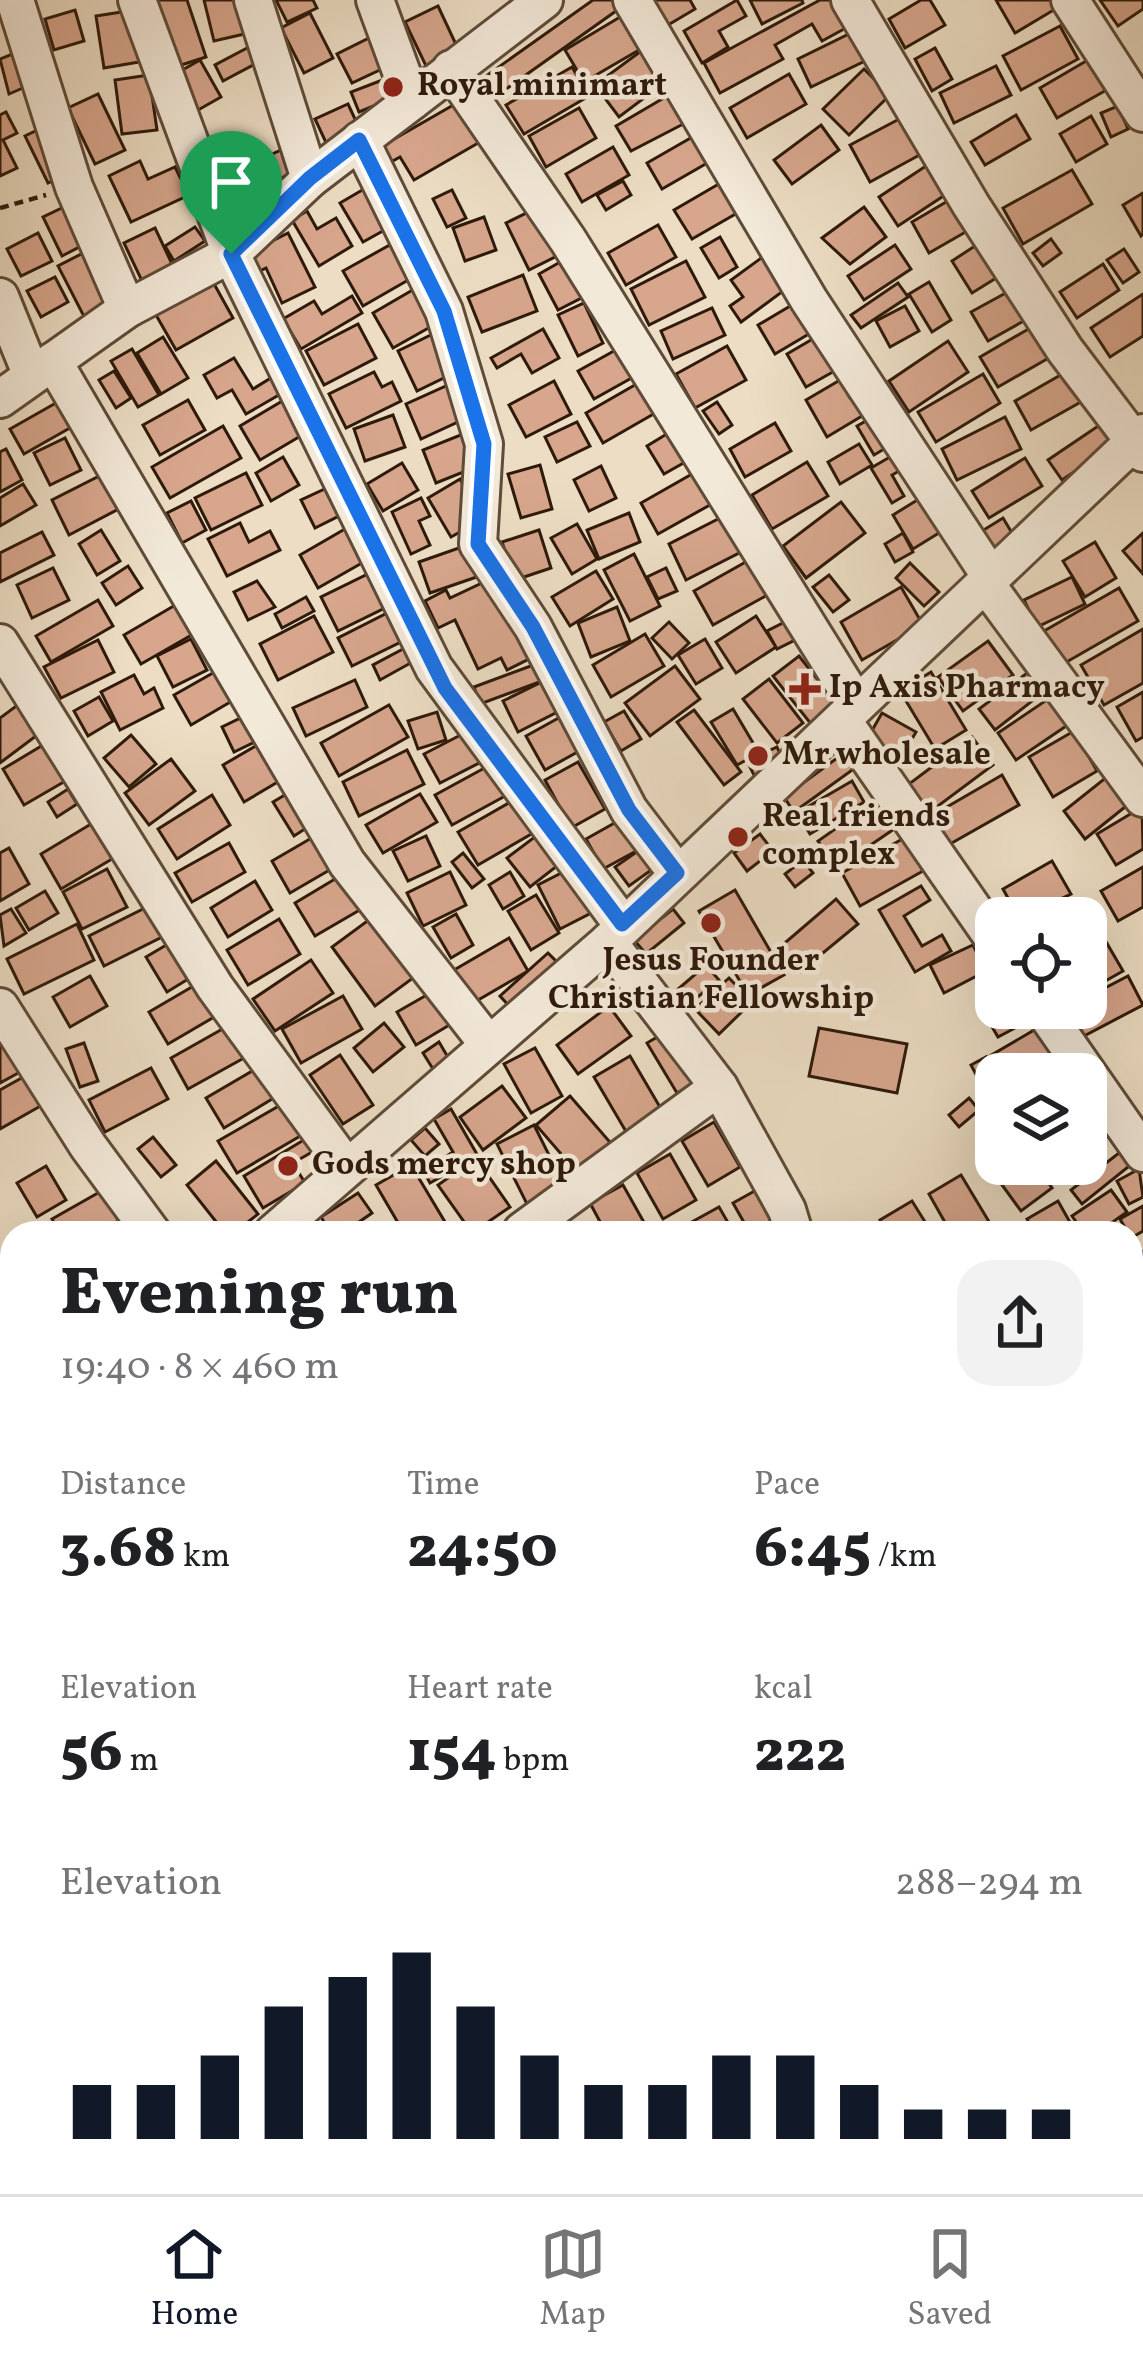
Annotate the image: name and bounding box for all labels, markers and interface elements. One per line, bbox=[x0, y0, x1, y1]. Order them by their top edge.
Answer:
place label: Royal minimart bbox=[417, 64, 667, 110]
marker: Royal minimart bbox=[380, 74, 406, 100]
pin bbox=[180, 131, 282, 254]
icon: arrive bbox=[198, 149, 264, 215]
place label: Ip Axis Pharmacy bbox=[829, 666, 1105, 712]
marker: Ip Axis Pharmacy bbox=[792, 676, 818, 702]
place label: Mr wholesale bbox=[782, 733, 991, 779]
marker: Mr wholesale bbox=[745, 743, 771, 769]
place label: Real friends complex bbox=[762, 795, 950, 879]
marker: Real friends complex bbox=[725, 824, 751, 850]
map controls bbox=[975, 897, 1107, 1185]
button: locate bbox=[975, 897, 1107, 1029]
marker: Jesus Founder Christian Fellowship bbox=[698, 910, 724, 936]
place label: Jesus Founder Christian Fellowship bbox=[548, 939, 874, 1023]
button: layers bbox=[975, 1053, 1107, 1185]
place label: Gods mercy shop bbox=[312, 1143, 576, 1189]
marker: Gods mercy shop bbox=[275, 1153, 301, 1179]
text: Evening run bbox=[60, 1250, 459, 1342]
button: share bbox=[957, 1260, 1083, 1386]
text: 19:40 · 8 × 460 m bbox=[60, 1341, 339, 1395]
text: Distance bbox=[60, 1463, 186, 1509]
text: Time bbox=[407, 1463, 479, 1509]
text: Pace bbox=[754, 1463, 820, 1509]
text: 3.68 bbox=[60, 1509, 176, 1592]
text: 24:50 bbox=[407, 1509, 558, 1592]
text: 6:45 bbox=[754, 1509, 871, 1592]
text: km bbox=[176, 1535, 230, 1581]
text: /km bbox=[871, 1535, 937, 1581]
text: Elevation bbox=[60, 1667, 197, 1713]
text: Heart rate bbox=[407, 1667, 553, 1713]
text: kcal bbox=[754, 1667, 813, 1713]
text: 56 bbox=[60, 1713, 123, 1796]
text: 154 bbox=[407, 1713, 497, 1796]
text: 222 bbox=[754, 1713, 846, 1796]
text: m bbox=[123, 1739, 159, 1785]
text: bpm bbox=[497, 1739, 569, 1785]
text: Elevation bbox=[60, 1857, 222, 1911]
text: 288–294 m bbox=[895, 1857, 1083, 1911]
tab: Home bbox=[151, 2221, 238, 2339]
tab: Map bbox=[540, 2221, 606, 2339]
tab: Saved bbox=[907, 2221, 992, 2339]

